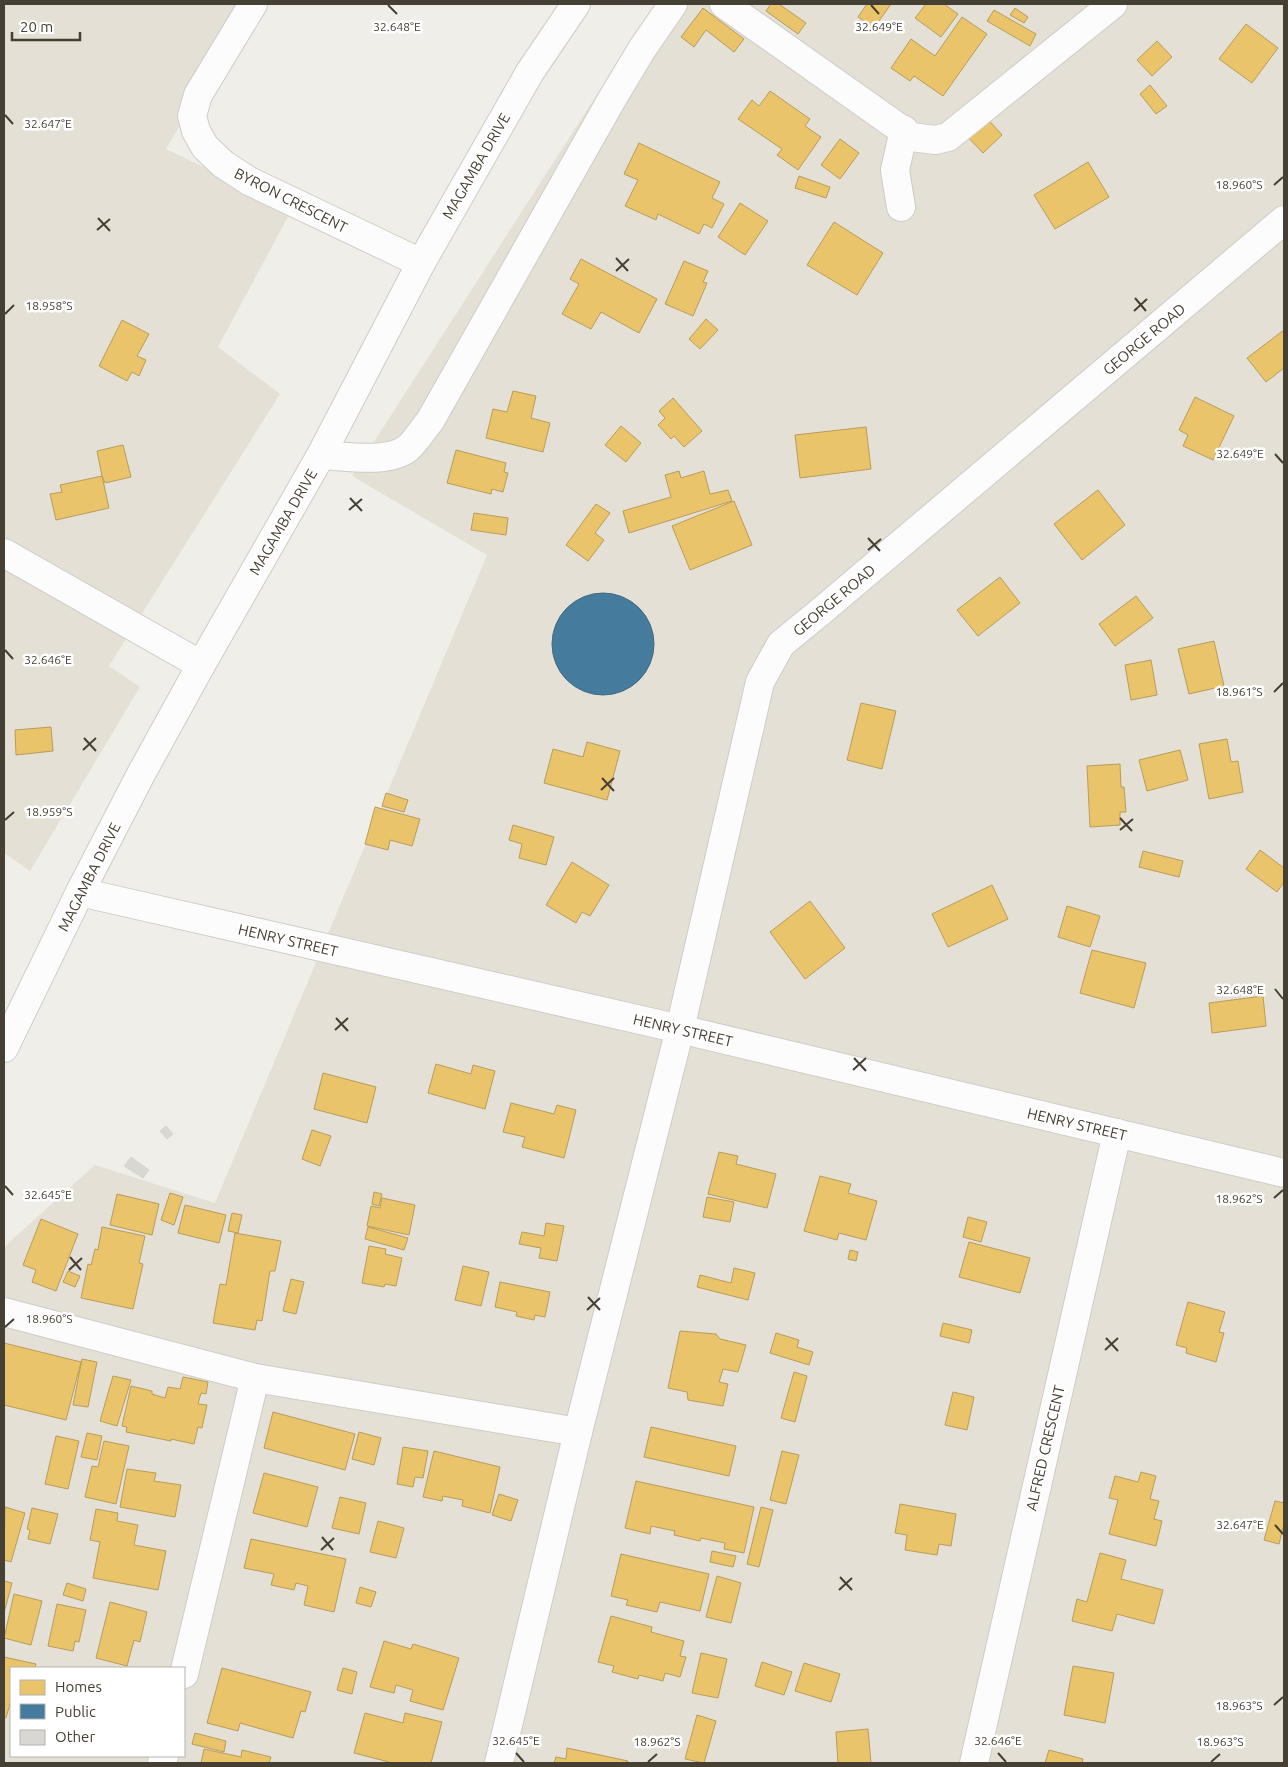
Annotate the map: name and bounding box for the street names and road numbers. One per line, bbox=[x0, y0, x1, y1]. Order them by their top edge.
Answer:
street label: MAGAMBA DRIVE bbox=[439, 110, 513, 222]
street label: BYRON CRESCENT bbox=[232, 164, 351, 236]
street label: GEORGE ROAD bbox=[1099, 300, 1189, 378]
street label: MAGAMBA DRIVE bbox=[246, 466, 320, 578]
street label: GEORGE ROAD bbox=[789, 561, 879, 639]
street label: MAGAMBA DRIVE bbox=[54, 820, 124, 934]
street label: HENRY STREET bbox=[237, 920, 340, 960]
street label: HENRY STREET bbox=[632, 1010, 735, 1050]
street label: HENRY STREET bbox=[1026, 1104, 1129, 1144]
street label: ALFRED CRESCENT bbox=[1022, 1383, 1068, 1513]

